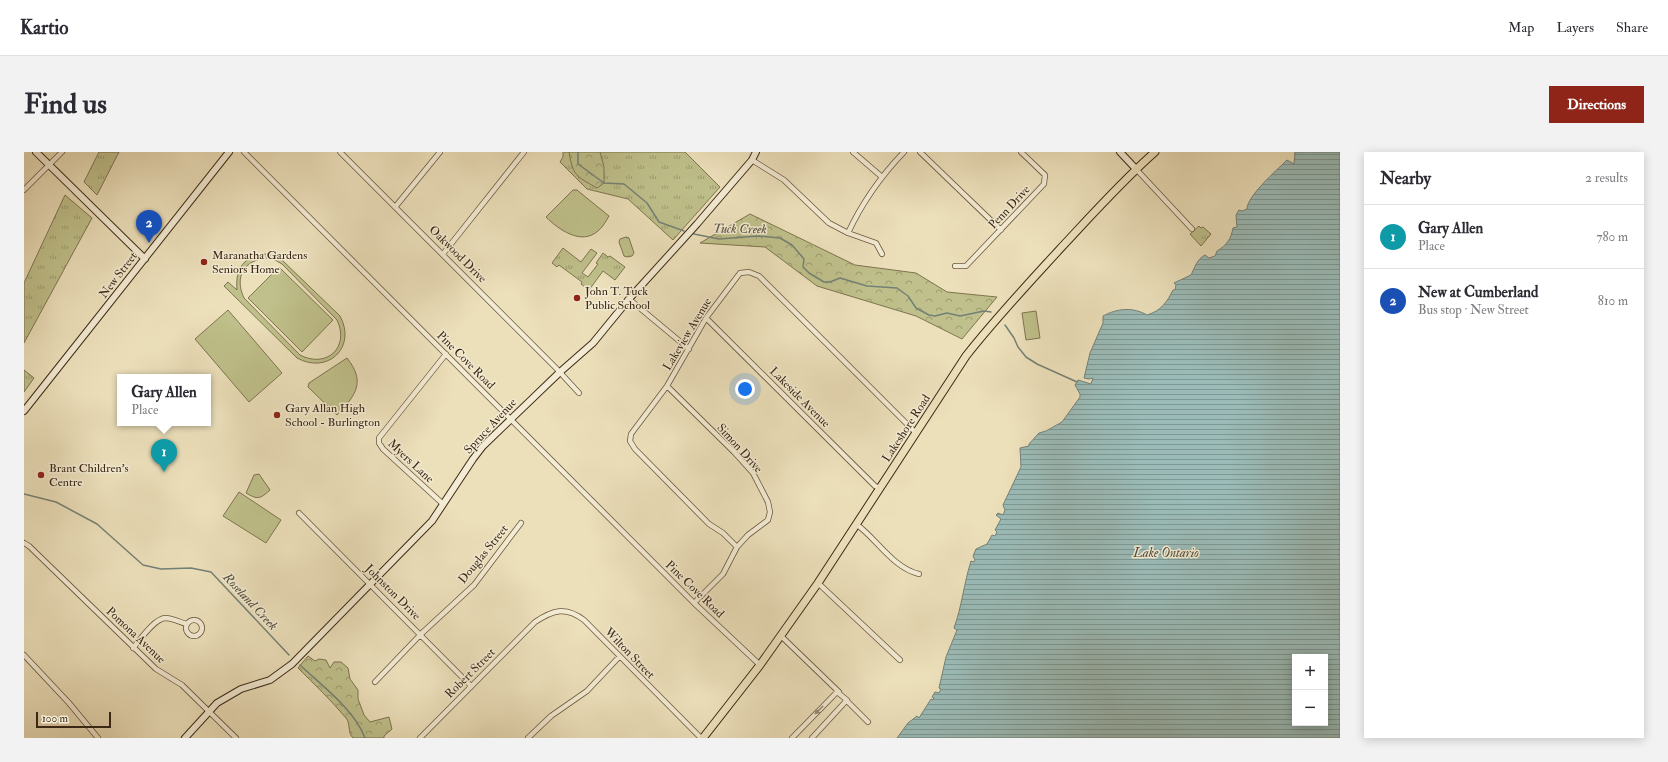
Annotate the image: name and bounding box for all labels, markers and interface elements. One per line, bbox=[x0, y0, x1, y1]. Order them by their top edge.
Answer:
text: Kartio bbox=[20, 16, 68, 40]
text: Map bbox=[1508, 19, 1534, 36]
text: Layers bbox=[1556, 19, 1594, 36]
text: Share bbox=[1616, 19, 1648, 36]
button: Directions bbox=[1549, 86, 1644, 123]
text: Find us bbox=[24, 87, 107, 122]
text: Nearby bbox=[1380, 168, 1431, 189]
text: 2 results bbox=[1585, 170, 1628, 186]
street label: Penn Drive bbox=[985, 182, 1033, 232]
pin: 2 bbox=[136, 210, 162, 243]
text: Gary Allen bbox=[1418, 219, 1483, 238]
water label: Tuck Creek bbox=[713, 221, 767, 237]
street label: Oakwood Drive bbox=[426, 222, 490, 286]
text: 1 bbox=[1391, 229, 1395, 245]
text: 780 m bbox=[1596, 229, 1628, 245]
text: Place bbox=[1418, 238, 1445, 254]
place label: Maranatha Gardens Seniors Home bbox=[212, 248, 307, 277]
street label: New Street bbox=[96, 249, 141, 302]
marker: Maranatha Gardens Seniors Home bbox=[199, 257, 209, 267]
text: New at Cumberland bbox=[1418, 283, 1538, 302]
place label: John T. Tuck Public School bbox=[584, 284, 650, 313]
marker: John T. Tuck Public School bbox=[572, 293, 582, 303]
text: 2 bbox=[1390, 293, 1396, 309]
text: 810 m bbox=[1598, 293, 1628, 309]
street label: Lakeview Avenue bbox=[660, 295, 715, 373]
text: Bus stop · New Street bbox=[1418, 302, 1529, 318]
street label: Pine Cove Road bbox=[433, 328, 498, 393]
street label: Lakeside Avenue bbox=[766, 364, 833, 431]
popup bbox=[117, 374, 211, 426]
your location bbox=[735, 379, 755, 399]
text: Gary Allen bbox=[131, 383, 197, 402]
street label: Lakeshore Road bbox=[879, 392, 934, 465]
street label: Spruce Avenue bbox=[461, 395, 520, 457]
place label: Gary Allan High School - Burlington bbox=[285, 401, 380, 430]
text: Place bbox=[131, 402, 158, 418]
marker: Gary Allan High School - Burlington bbox=[272, 410, 282, 420]
street label: Simon Drive bbox=[714, 421, 766, 476]
street label: Myers Lane bbox=[385, 436, 437, 486]
pin: 1 bbox=[151, 439, 177, 472]
place label: Brant Children's Centre bbox=[49, 461, 129, 490]
marker: Brant Children's Centre bbox=[36, 470, 46, 480]
street label: Douglas Street bbox=[455, 522, 512, 587]
water label: Lake Ontario bbox=[1132, 545, 1199, 561]
street label: Pine Cove Road bbox=[662, 558, 727, 621]
street label: Johnston Drive bbox=[361, 561, 424, 623]
water label: Roseland Creek bbox=[219, 569, 281, 634]
street label: Pomona Avenue bbox=[103, 604, 169, 667]
street label: Wilton Street bbox=[601, 624, 658, 682]
street label: Robert Street bbox=[442, 645, 499, 702]
map controls bbox=[1292, 654, 1328, 726]
button: + bbox=[1292, 654, 1328, 690]
button: − bbox=[1292, 690, 1328, 726]
one-way arrow bbox=[814, 705, 824, 715]
scale bar bbox=[36, 710, 111, 729]
text: 100 m bbox=[42, 712, 68, 725]

